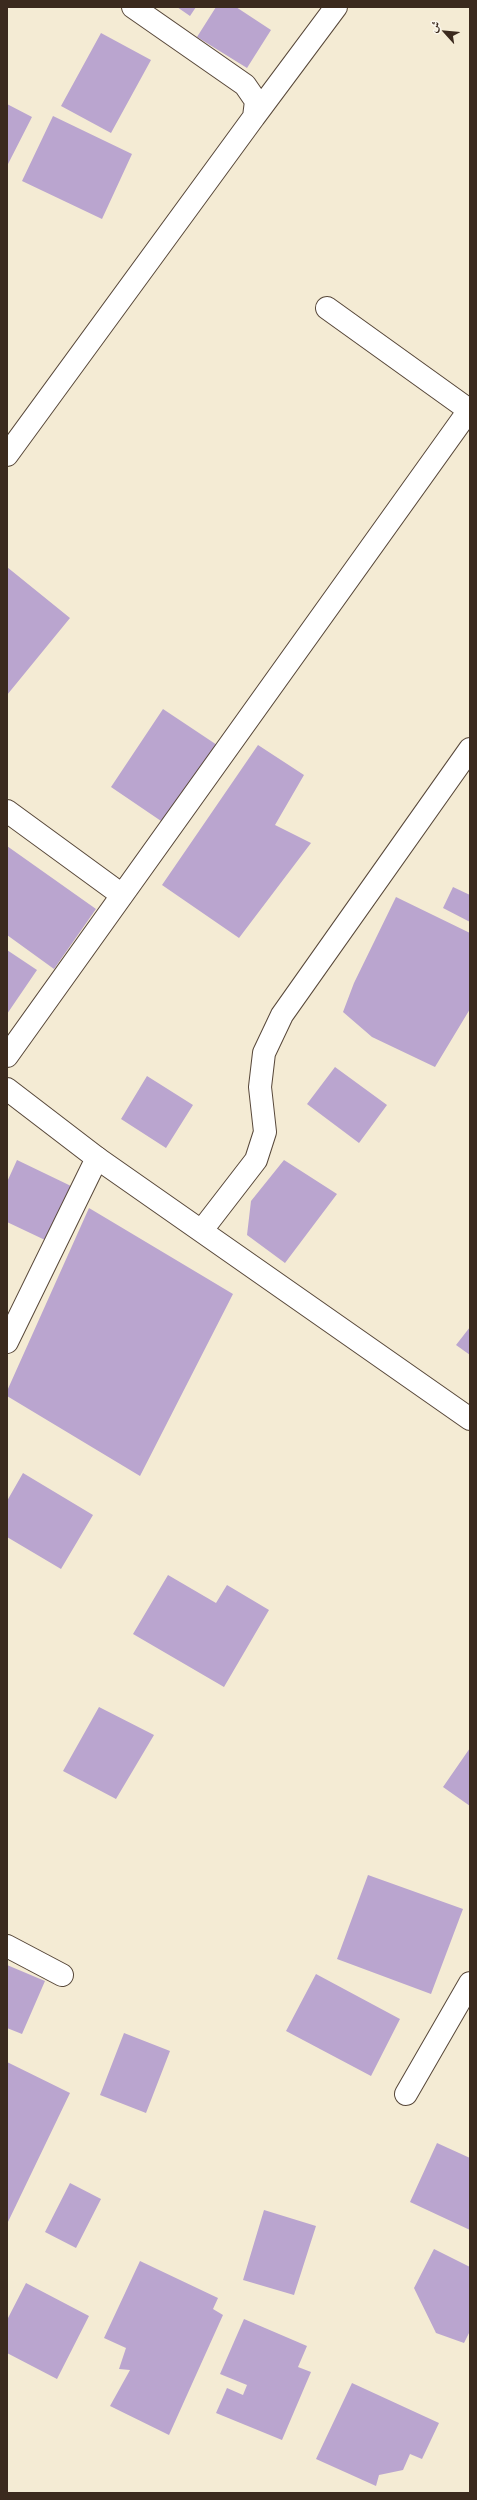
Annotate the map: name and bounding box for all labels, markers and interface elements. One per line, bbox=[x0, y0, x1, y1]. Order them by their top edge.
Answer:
north arrow bbox=[425, 12, 465, 52]
text: ش bbox=[426, 19, 443, 35]

